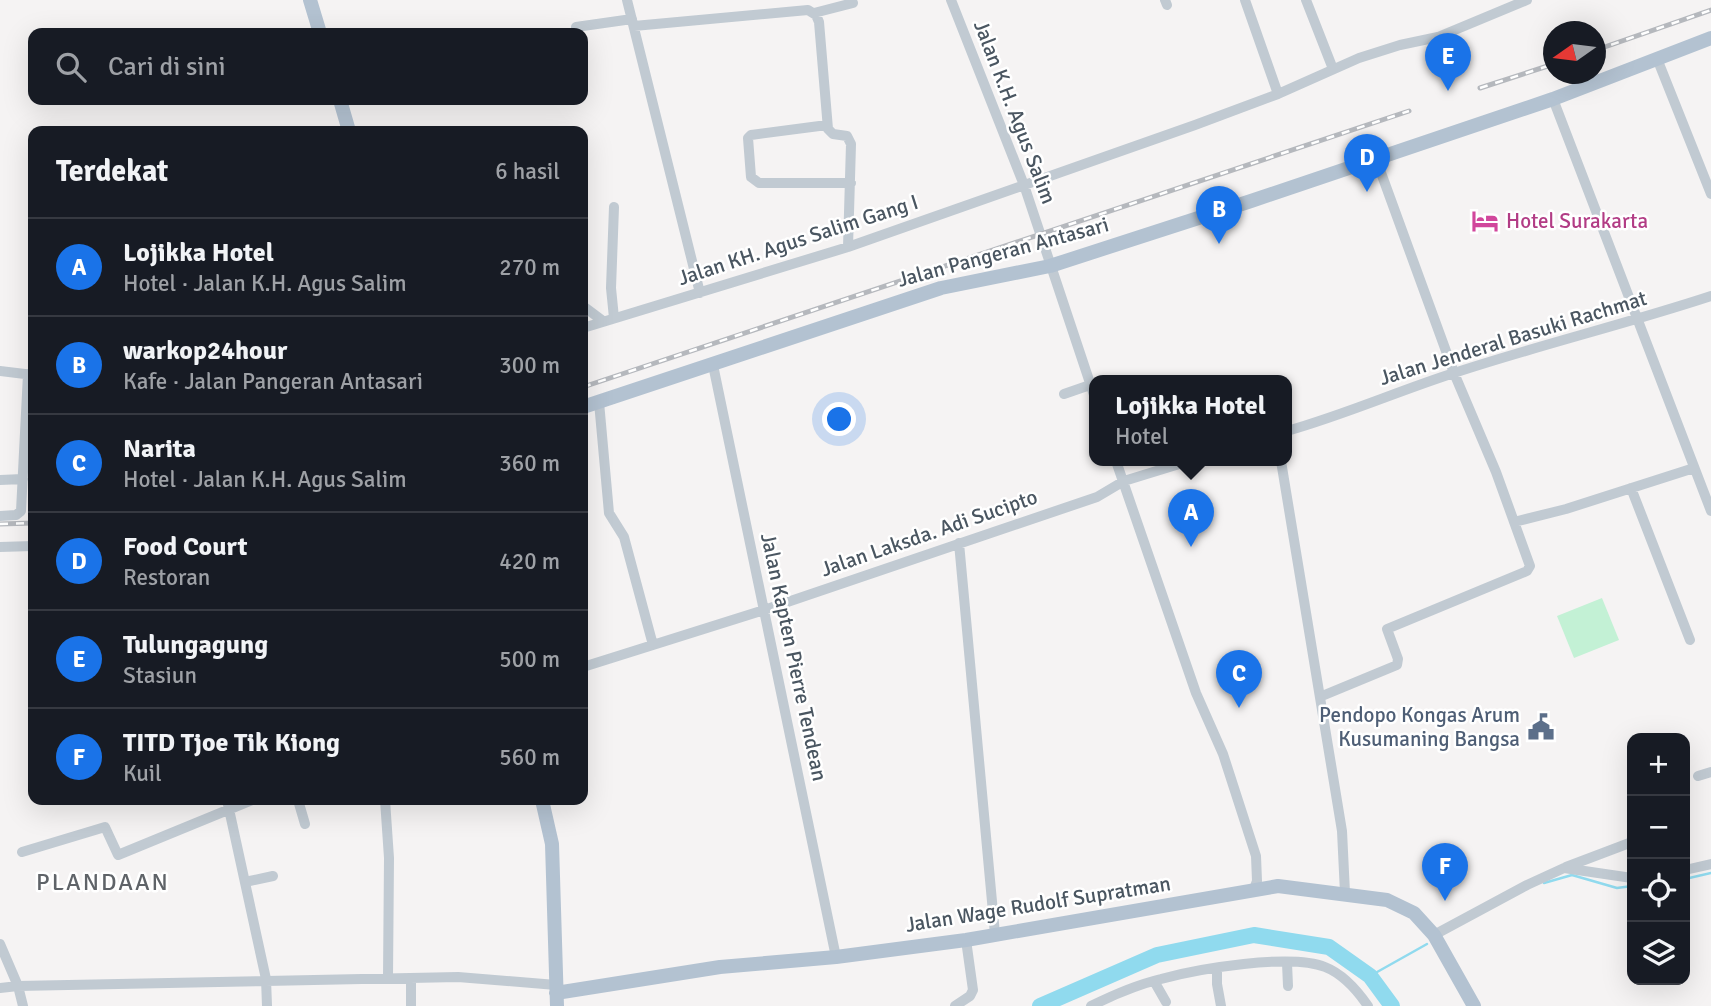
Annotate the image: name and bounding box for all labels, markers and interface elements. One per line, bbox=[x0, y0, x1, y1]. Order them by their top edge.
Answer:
street label: Jalan K.H. Agus Salim bbox=[968, 16, 1062, 208]
north arrow bbox=[1543, 21, 1606, 84]
search box bbox=[28, 28, 588, 105]
pin: E bbox=[1425, 33, 1471, 91]
icon: search bbox=[52, 48, 90, 86]
text: Cari di sini bbox=[108, 51, 226, 83]
pin: D bbox=[1344, 134, 1390, 192]
text: Terdekat bbox=[56, 153, 168, 190]
text: 6 hasil bbox=[495, 157, 560, 186]
pin: B bbox=[1196, 186, 1242, 244]
street label: Jalan KH. Agus Salim Gang I bbox=[675, 189, 921, 291]
hotel icon: Hotel Surakarta bbox=[1470, 206, 1500, 236]
place label: Hotel Surakarta bbox=[1506, 208, 1648, 234]
street label: Jalan Pangeran Antasari bbox=[894, 211, 1112, 293]
text: Lojikka Hotel bbox=[123, 237, 274, 269]
text: A bbox=[72, 253, 86, 282]
text: 270 m bbox=[499, 253, 560, 282]
text: Hotel · Jalan K.H. Agus Salim bbox=[123, 269, 407, 298]
street label: Jalan Jenderal Basuki Rachmat bbox=[1376, 285, 1650, 391]
text: warkop24hour bbox=[123, 335, 287, 367]
text: B bbox=[72, 351, 86, 380]
text: 300 m bbox=[499, 351, 560, 380]
text: Kafe · Jalan Pangeran Antasari bbox=[123, 367, 423, 396]
popup bbox=[1089, 375, 1292, 466]
text: Lojikka Hotel bbox=[1115, 390, 1266, 422]
your location bbox=[822, 402, 856, 436]
text: Hotel bbox=[1115, 422, 1168, 451]
text: Narita bbox=[123, 433, 196, 465]
text: C bbox=[72, 449, 86, 478]
text: 360 m bbox=[499, 449, 560, 478]
text: Hotel · Jalan K.H. Agus Salim bbox=[123, 465, 407, 494]
street label: Jalan Laksda. Adi Sucipto bbox=[817, 484, 1041, 582]
pin: A bbox=[1168, 489, 1214, 547]
text: Food Court bbox=[123, 531, 247, 563]
street label: Jalan Kapten Pierre Tendean bbox=[755, 531, 833, 783]
text: D bbox=[71, 547, 87, 576]
text: 420 m bbox=[499, 547, 560, 576]
text: Restoran bbox=[123, 563, 210, 592]
text: Tulungagung bbox=[123, 629, 268, 661]
text: E bbox=[72, 645, 86, 674]
text: 500 m bbox=[499, 645, 560, 674]
pin: C bbox=[1216, 650, 1262, 708]
text: Stasiun bbox=[123, 661, 197, 690]
place label: Pendopo Kongas Arum Kusumaning Bangsa bbox=[1319, 702, 1520, 752]
public building icon: Pendopo Kongas Arum Kusumaning Bangsa bbox=[1526, 712, 1556, 742]
text: TITD Tjoe Tik Kiong bbox=[123, 727, 340, 759]
map controls bbox=[1627, 733, 1690, 985]
button: + bbox=[1627, 733, 1690, 796]
text: F bbox=[73, 743, 85, 772]
text: 560 m bbox=[499, 743, 560, 772]
text: Kuil bbox=[123, 759, 162, 788]
button: − bbox=[1627, 796, 1690, 859]
pin: F bbox=[1422, 843, 1468, 901]
button: locate bbox=[1627, 859, 1690, 922]
district label: PLANDAAN bbox=[36, 867, 170, 897]
street label: Jalan Wage Rudolf Supratman bbox=[904, 870, 1172, 938]
button: layers bbox=[1627, 922, 1690, 985]

